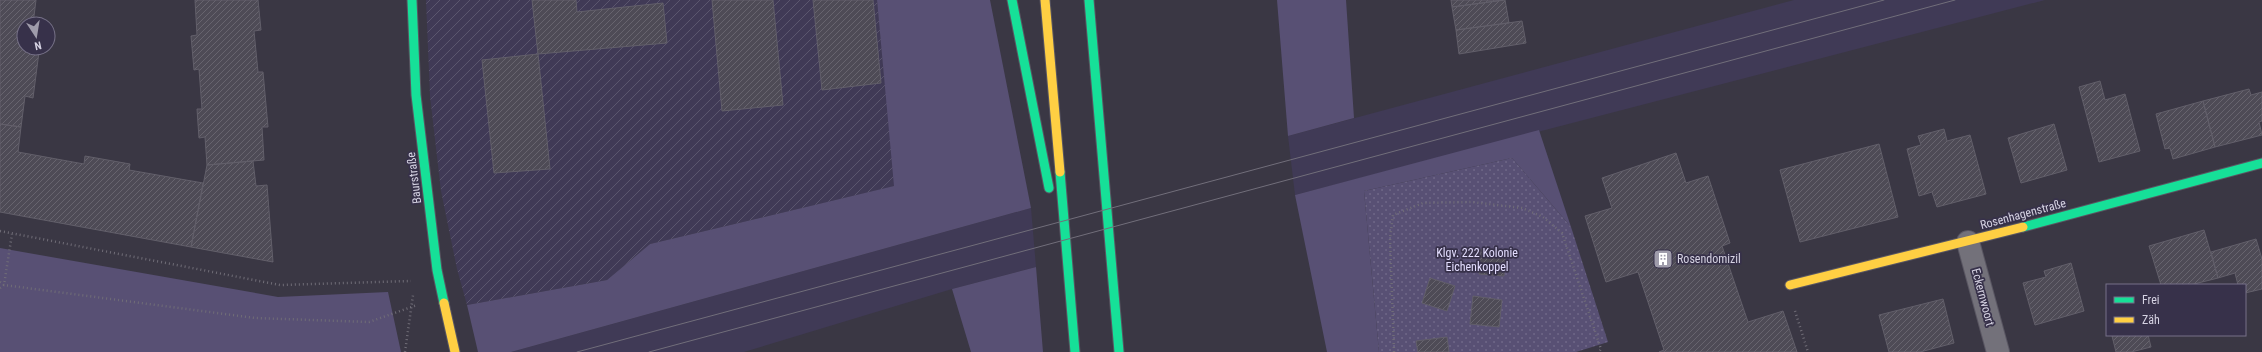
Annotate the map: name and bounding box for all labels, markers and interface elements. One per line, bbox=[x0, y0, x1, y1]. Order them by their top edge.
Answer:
north arrow bbox=[16, 16, 56, 56]
text: N bbox=[33, 38, 43, 52]
street label: Baurstraße bbox=[404, 151, 424, 205]
street label: Rosenhagenstraße bbox=[1979, 196, 2068, 232]
park label: Klgv. 222 Kolonie Eichenkoppel bbox=[1436, 246, 1518, 274]
building icon: Rosendomizil bbox=[1652, 248, 1674, 270]
place label: Rosendomizil bbox=[1677, 252, 1741, 266]
street label: Eckernwoort bbox=[1969, 267, 1998, 328]
legend bbox=[2106, 284, 2246, 336]
text: Frei bbox=[2142, 293, 2160, 307]
text: Zäh bbox=[2142, 313, 2160, 327]

